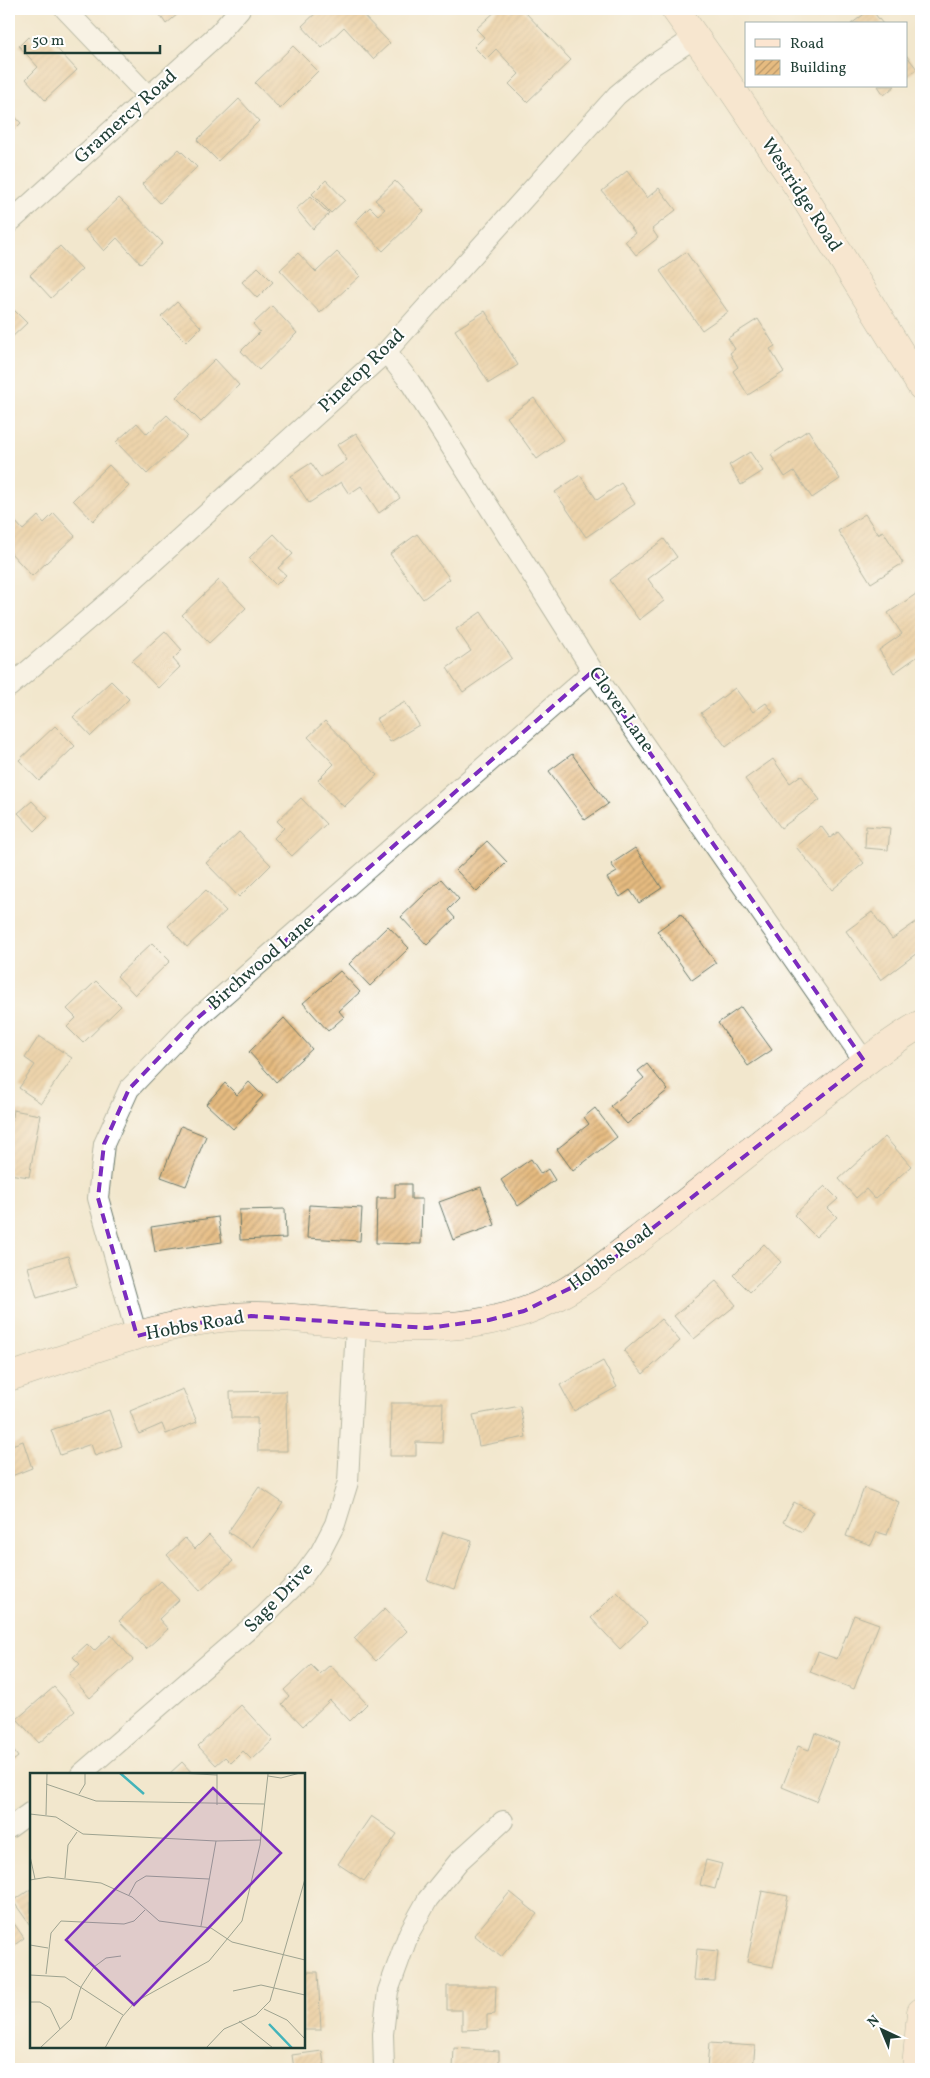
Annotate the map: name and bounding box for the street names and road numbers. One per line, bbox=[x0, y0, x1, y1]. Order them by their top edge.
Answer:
street label: Gramercy Road bbox=[69, 64, 183, 170]
street label: Westridge Road bbox=[754, 133, 848, 257]
street label: Pinetop Road bbox=[313, 323, 411, 419]
street label: Clover Lane bbox=[582, 662, 660, 758]
street label: Birchwood Lane bbox=[202, 909, 320, 1017]
street label: Hobbs Road bbox=[563, 1218, 659, 1298]
street label: Hobbs Road bbox=[144, 1305, 246, 1347]
street label: Sage Drive bbox=[239, 1557, 319, 1639]

